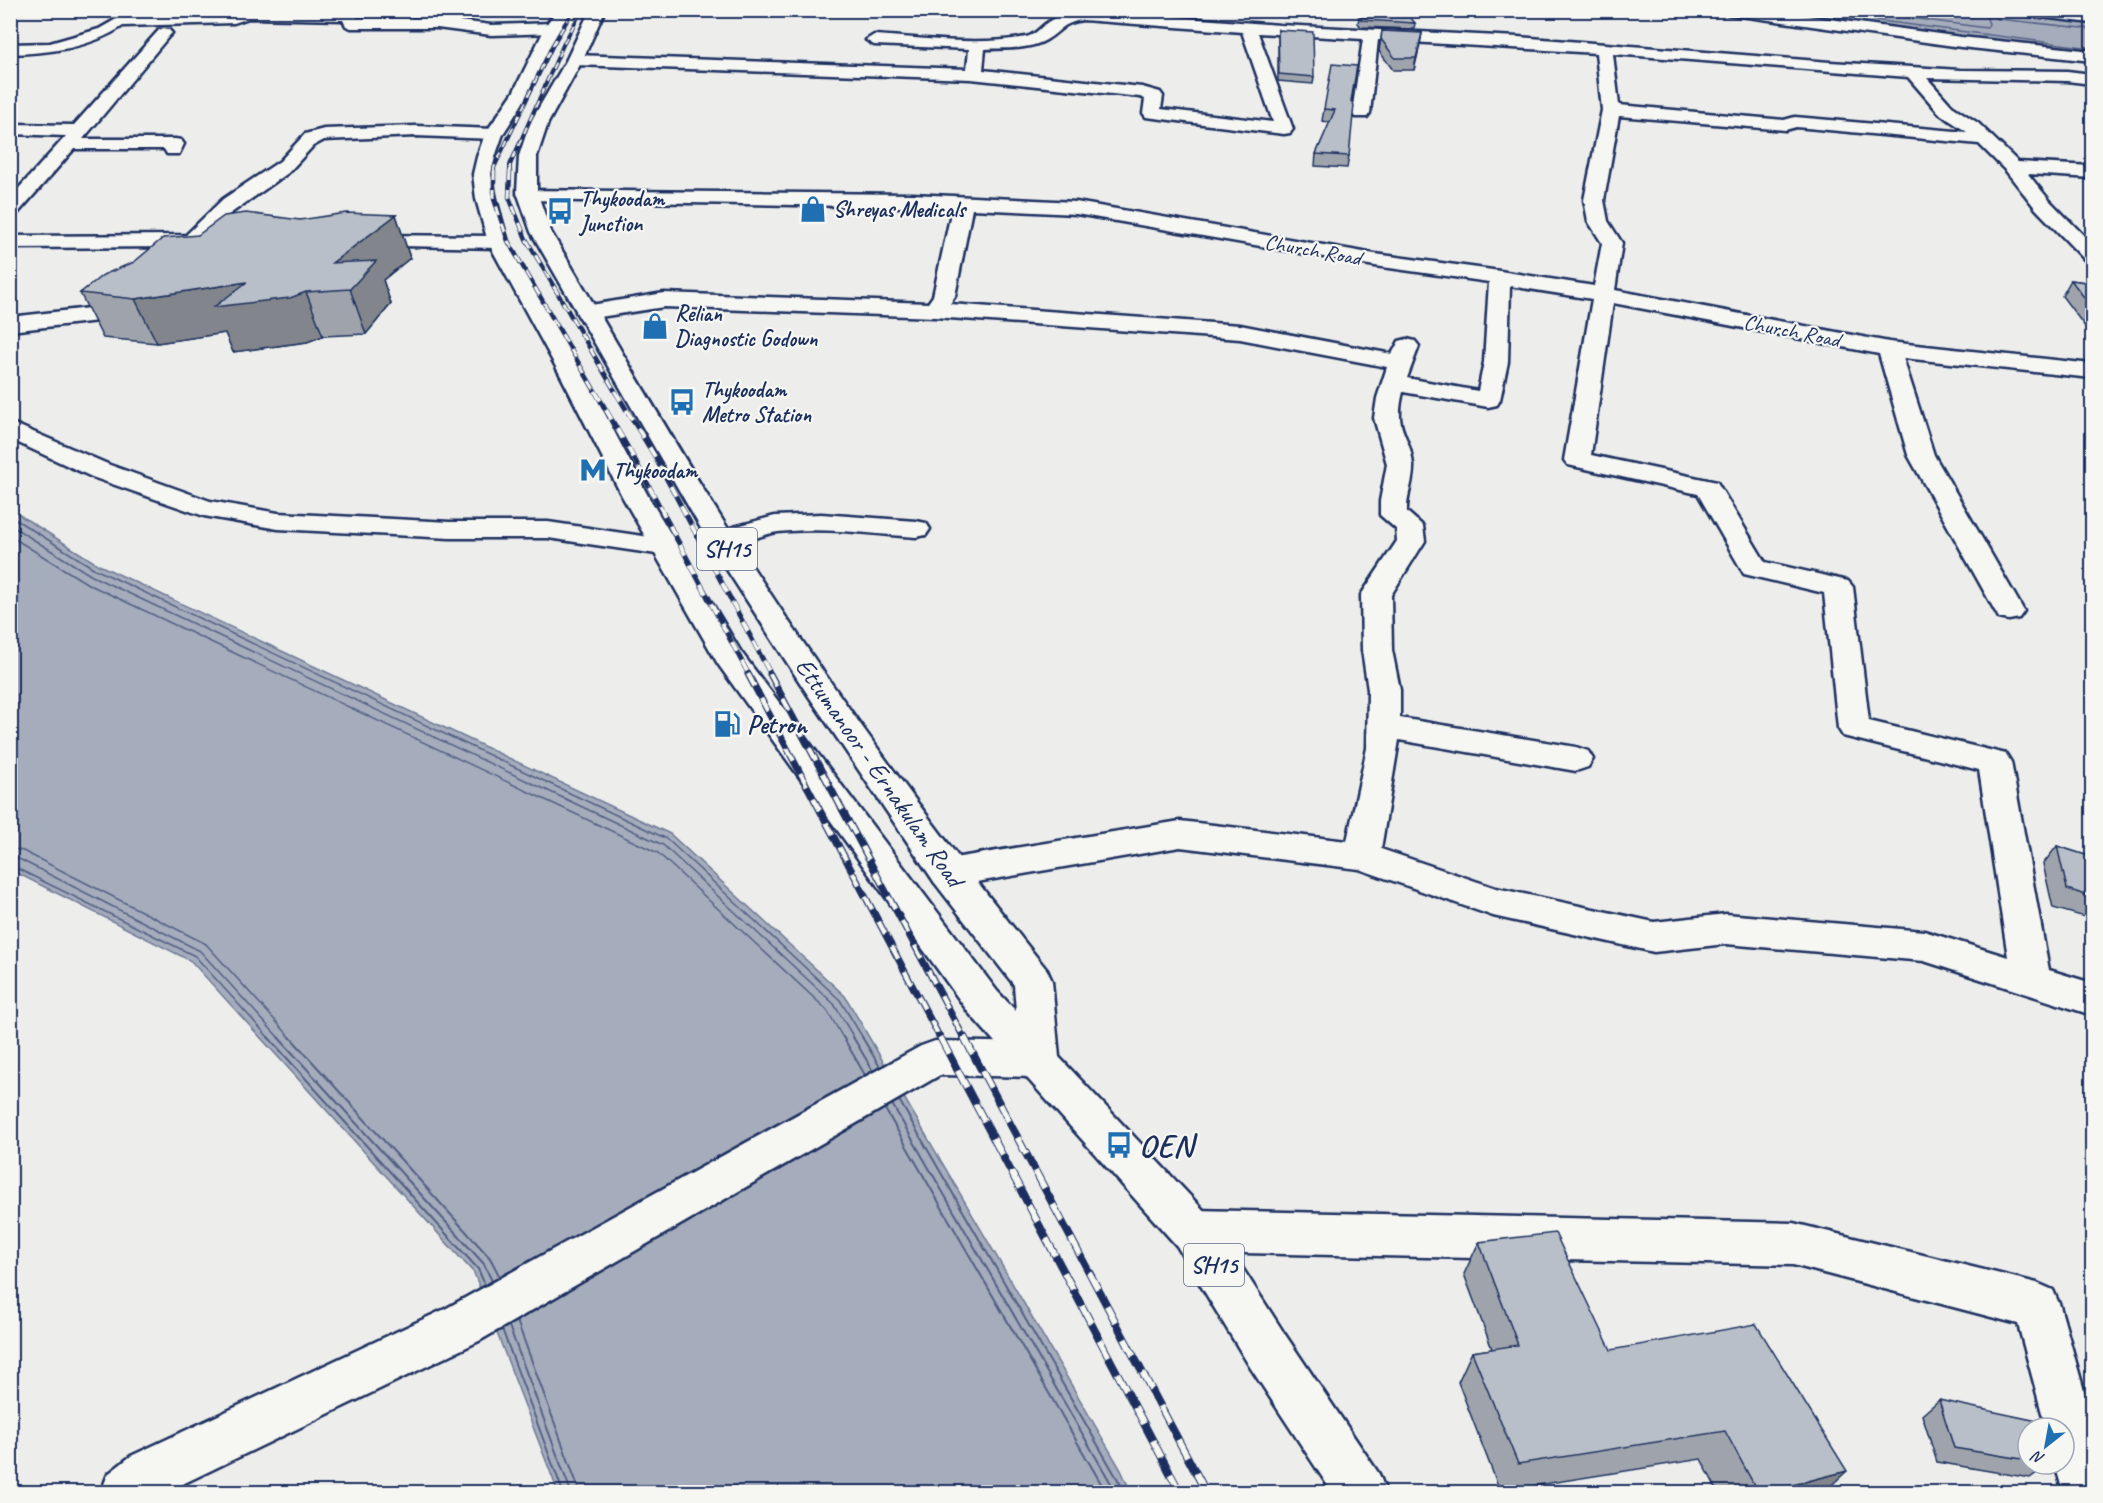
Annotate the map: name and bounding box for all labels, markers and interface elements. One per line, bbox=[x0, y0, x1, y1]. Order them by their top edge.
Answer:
place label: Thykoodam Junction bbox=[578, 185, 666, 238]
shop icon: Shreyas Medicals bbox=[798, 194, 828, 224]
bus stop icon: Thykoodam Junction bbox=[545, 196, 575, 226]
place label: Shreyas Medicals bbox=[833, 196, 967, 224]
street label: Church Road bbox=[1262, 228, 1367, 273]
place label: Relian Diagnostic Godown bbox=[675, 300, 818, 353]
street label: Church Road bbox=[1741, 308, 1846, 355]
shop icon: Relian Diagnostic Godown bbox=[640, 311, 670, 341]
place label: Thykoodam Metro Station bbox=[702, 376, 812, 429]
bus stop icon: Thykoodam Metro Station bbox=[667, 387, 697, 417]
metro station icon: Thykoodam bbox=[578, 455, 608, 485]
place label: Thykoodam bbox=[613, 457, 699, 485]
road number: SH15 bbox=[697, 528, 757, 570]
street label: Ettumanoor - Ernakulam Road bbox=[788, 651, 973, 896]
place label: Petron bbox=[747, 708, 809, 741]
fuel station icon: Petron bbox=[712, 709, 742, 739]
place label: OEN bbox=[1139, 1125, 1198, 1166]
bus stop icon: OEN bbox=[1104, 1130, 1134, 1160]
road number: SH15 bbox=[1184, 1244, 1244, 1286]
north arrow bbox=[2016, 1416, 2076, 1476]
text: N bbox=[2027, 1445, 2048, 1469]

